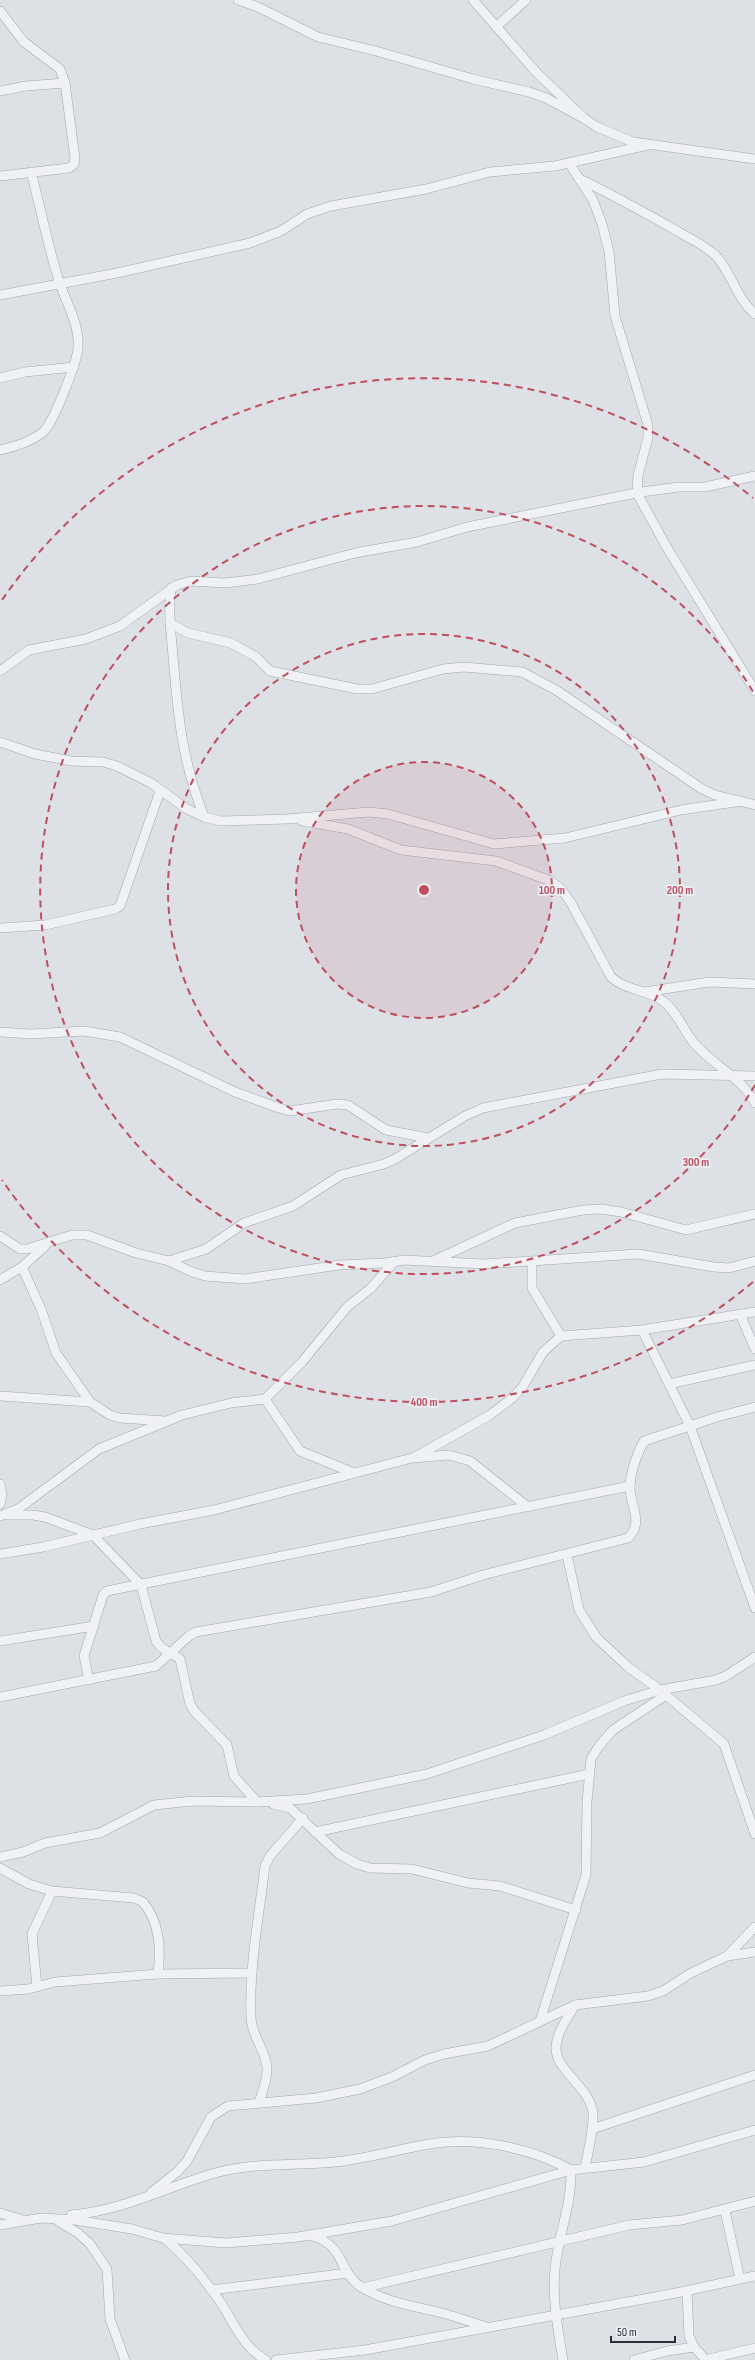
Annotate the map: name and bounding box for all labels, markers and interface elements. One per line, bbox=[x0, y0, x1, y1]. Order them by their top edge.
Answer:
centre of rings bbox=[417, 883, 431, 897]
text: 100 m bbox=[539, 883, 565, 898]
text: 200 m bbox=[667, 883, 693, 898]
text: 300 m bbox=[683, 1155, 709, 1170]
text: 400 m bbox=[411, 1395, 437, 1410]
scale bar bbox=[611, 2318, 675, 2344]
text: 50 m bbox=[617, 2325, 637, 2340]

